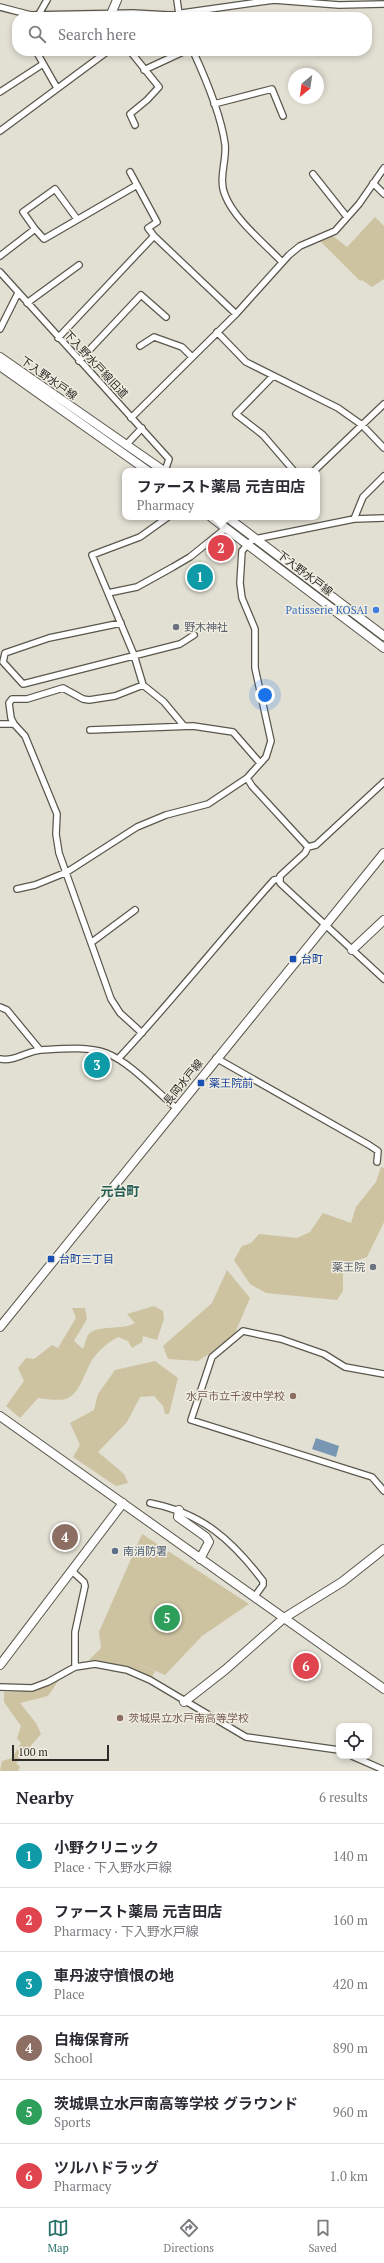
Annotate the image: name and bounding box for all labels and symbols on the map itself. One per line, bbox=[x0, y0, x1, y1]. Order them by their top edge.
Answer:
north arrow bbox=[288, 68, 324, 104]
street label: 下入野水戸線旧道 bbox=[61, 327, 131, 401]
street label: 下入野水戸線 bbox=[18, 353, 80, 403]
pin: 2 bbox=[208, 533, 234, 563]
street label: 下入野水戸線 bbox=[274, 548, 336, 598]
pin: 1 bbox=[187, 562, 213, 592]
place label: Patisserie KOSAI bbox=[286, 603, 368, 617]
marker: Patisserie KOSAI bbox=[371, 605, 381, 615]
place label: 野木神社 bbox=[184, 620, 228, 634]
marker: 野木神社 bbox=[171, 622, 181, 632]
your location bbox=[255, 685, 275, 705]
place label: 台町 bbox=[301, 952, 323, 966]
marker: 台町 bbox=[288, 954, 298, 964]
pin: 3 bbox=[84, 1050, 110, 1080]
street label: 長岡水戸線 bbox=[160, 1056, 206, 1108]
place label: 薬王院前 bbox=[209, 1076, 253, 1090]
marker: 薬王院前 bbox=[196, 1078, 206, 1088]
district label: 元台町 bbox=[100, 1182, 140, 1200]
place label: 台町三丁目 bbox=[59, 1252, 114, 1266]
marker: 台町三丁目 bbox=[46, 1254, 56, 1264]
place label: 薬王院 bbox=[332, 1260, 365, 1274]
marker: 薬王院 bbox=[368, 1262, 378, 1272]
place label: 水戸市立千波中学校 bbox=[186, 1389, 285, 1403]
marker: 水戸市立千波中学校 bbox=[288, 1391, 298, 1401]
pin: 4 bbox=[52, 1522, 78, 1552]
place label: 南消防署 bbox=[123, 1544, 167, 1558]
marker: 南消防署 bbox=[110, 1546, 120, 1556]
pin: 5 bbox=[154, 1603, 180, 1633]
pin: 6 bbox=[293, 1651, 319, 1681]
place label: 茨城県立水戸南高等学校 bbox=[128, 1711, 249, 1725]
marker: 茨城県立水戸南高等学校 bbox=[115, 1713, 125, 1723]
scale bar bbox=[12, 1743, 109, 1762]

